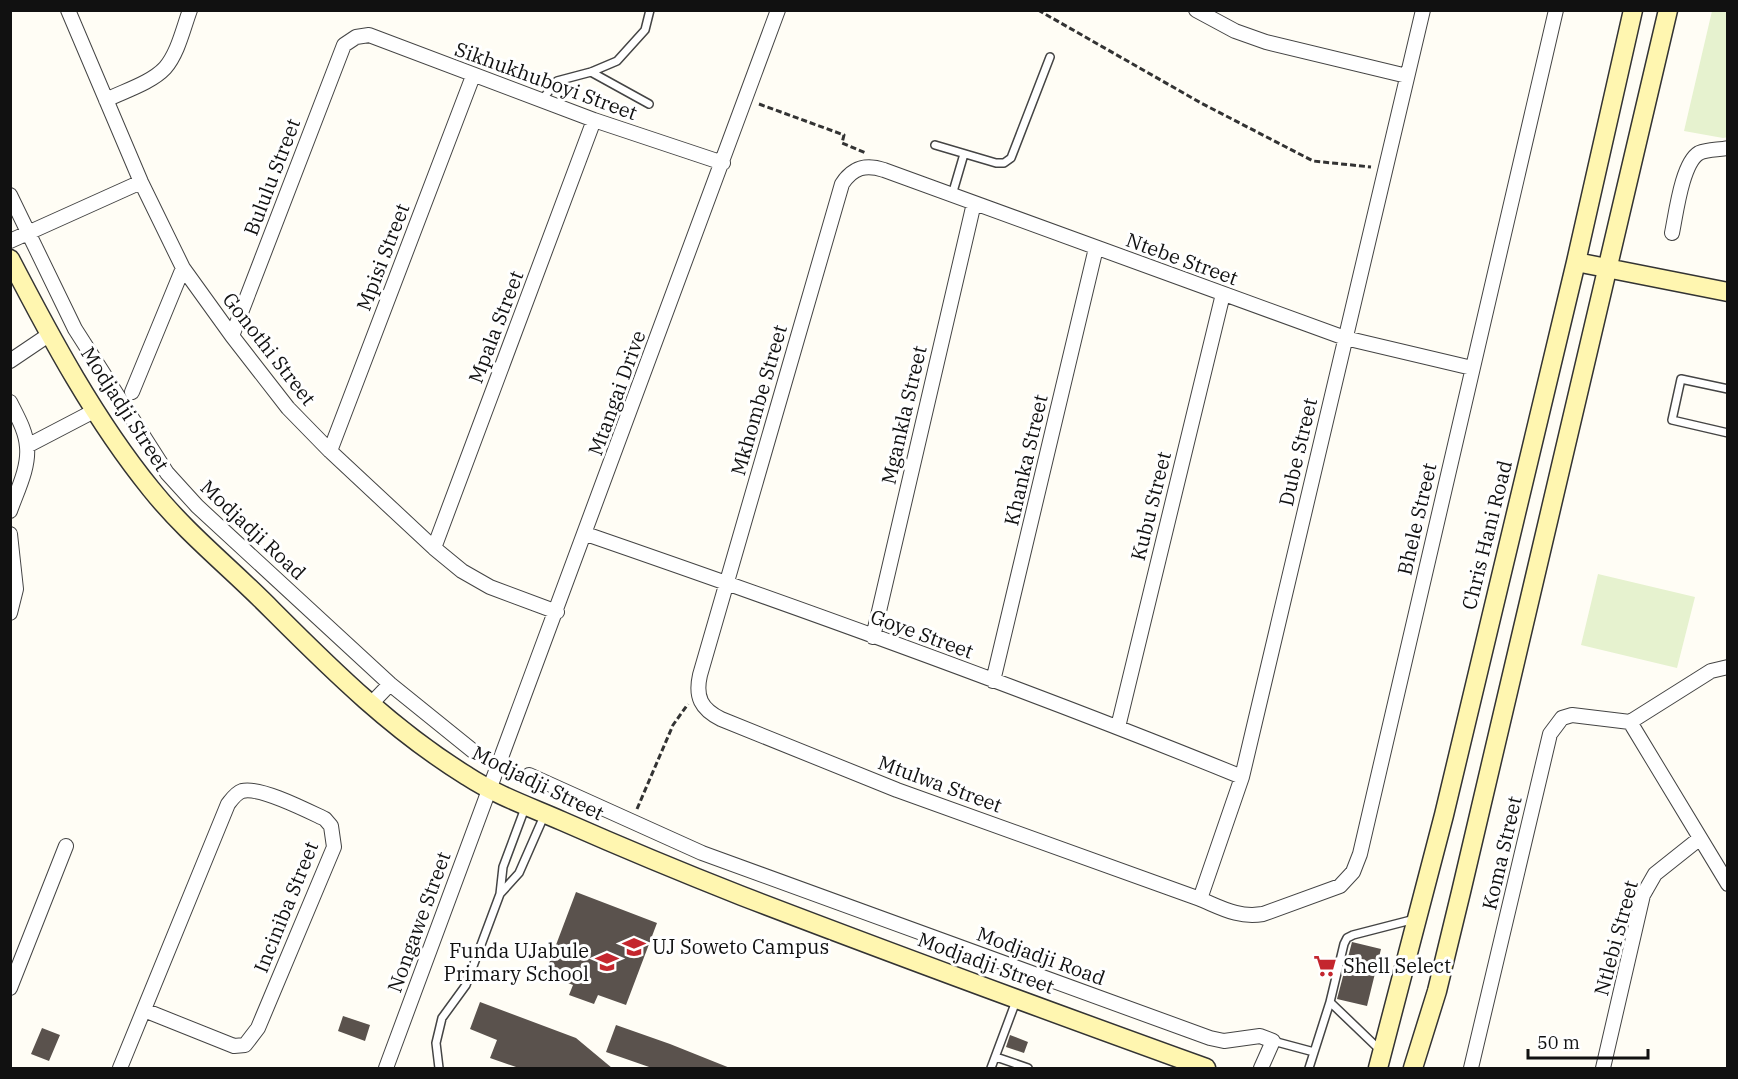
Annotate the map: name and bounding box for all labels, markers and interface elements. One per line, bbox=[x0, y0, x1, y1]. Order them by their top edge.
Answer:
street label: Sikhukhuboyi Street bbox=[451, 35, 641, 126]
street label: Bululu Street bbox=[237, 114, 306, 239]
street label: Mpisi Street bbox=[350, 199, 415, 314]
street label: Ntebe Street bbox=[1123, 226, 1242, 291]
street label: Mpala Street bbox=[462, 267, 529, 387]
street label: Gonothi Street bbox=[217, 287, 322, 411]
street label: Mkhombe Street bbox=[724, 321, 793, 478]
street label: Mtangai Drive bbox=[581, 326, 652, 459]
street label: Modjadji Street bbox=[75, 341, 176, 476]
street label: Mgankla Street bbox=[874, 343, 933, 487]
street label: Khanka Street bbox=[997, 392, 1054, 528]
street label: Dube Street bbox=[1272, 395, 1323, 509]
street label: Kubu Street bbox=[1124, 449, 1177, 563]
street label: Chris Hani Road bbox=[1455, 457, 1518, 612]
street label: Bhele Street bbox=[1391, 460, 1443, 578]
street label: Modjadji Road bbox=[195, 474, 312, 586]
street label: Goye Street bbox=[867, 602, 977, 665]
street label: Modjadji Street bbox=[468, 739, 609, 826]
street label: Mtulwa Street bbox=[874, 749, 1006, 818]
street label: Koma Street bbox=[1475, 793, 1528, 912]
street label: Inciniba Street bbox=[247, 837, 324, 976]
street label: Nongawe Street bbox=[381, 848, 457, 996]
street label: Ntlebi Street bbox=[1587, 877, 1644, 999]
street label: Modjadji Road bbox=[973, 920, 1109, 991]
street label: Modjadji Street bbox=[914, 925, 1058, 1000]
place label: UJ Soweto Campus bbox=[652, 933, 829, 960]
school or university icon: UJ Soweto Campus bbox=[621, 934, 647, 960]
place label: Funda UJabule Primary School bbox=[443, 937, 589, 987]
school or university icon: Funda UJabule Primary School bbox=[594, 949, 620, 975]
place label: Shell Select bbox=[1343, 952, 1451, 979]
supermarket icon: Shell Select bbox=[1312, 953, 1338, 979]
scale bar bbox=[1528, 1022, 1648, 1060]
text: 50 m bbox=[1537, 1031, 1580, 1054]

